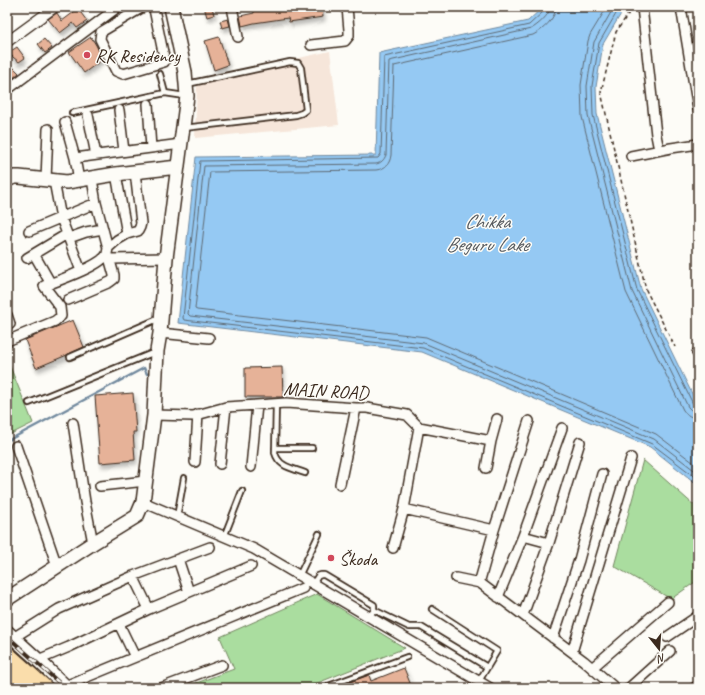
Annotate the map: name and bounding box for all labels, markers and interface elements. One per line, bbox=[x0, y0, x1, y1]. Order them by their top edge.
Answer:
place label: RK Residency bbox=[95, 44, 182, 68]
marker: RK Residency bbox=[82, 50, 92, 60]
water label: Chikka Beguru Lake bbox=[446, 209, 531, 257]
street label: MAIN ROAD bbox=[283, 377, 371, 405]
place label: Škoda bbox=[339, 547, 379, 571]
marker: Škoda bbox=[326, 553, 336, 563]
north arrow bbox=[639, 629, 679, 669]
text: N bbox=[655, 651, 667, 667]

